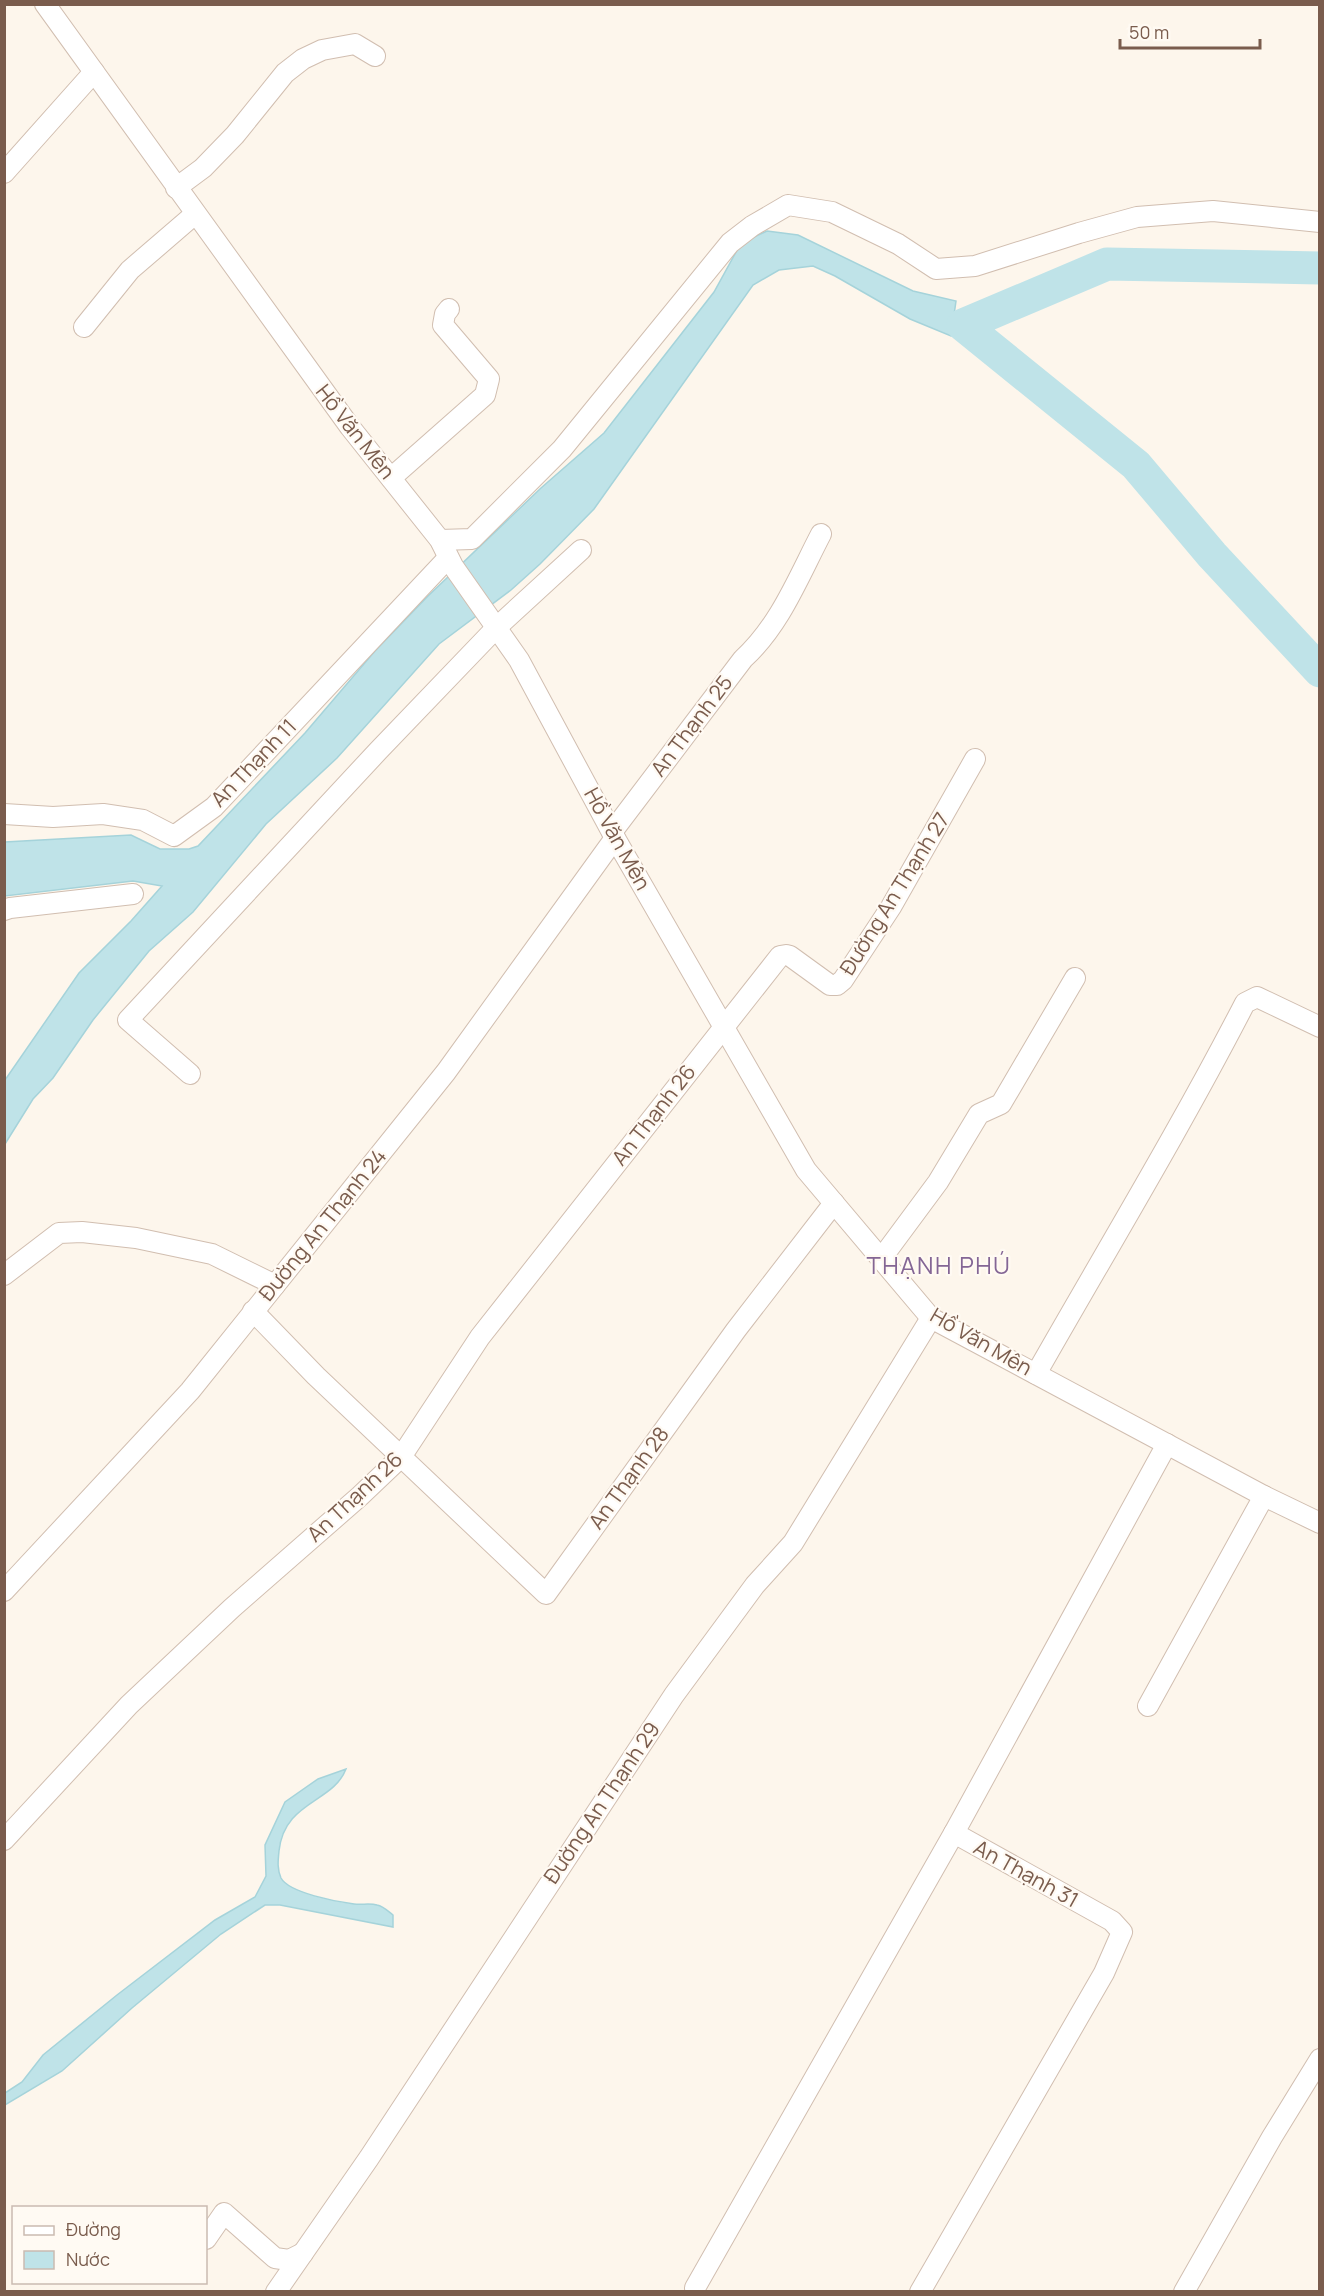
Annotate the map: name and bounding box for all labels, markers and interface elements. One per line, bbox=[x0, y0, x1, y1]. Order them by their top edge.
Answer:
scale bar bbox=[1120, 12, 1260, 50]
text: 50 m bbox=[1129, 20, 1169, 44]
street label: Hồ Văn Mên bbox=[310, 378, 402, 485]
street label: An Thạnh 25 bbox=[644, 669, 738, 782]
street label: An Thạnh 11 bbox=[204, 712, 302, 812]
street label: Hồ Văn Mên bbox=[578, 782, 658, 895]
street label: Đường An Thạnh 27 bbox=[833, 807, 955, 980]
street label: An Thạnh 26 bbox=[605, 1058, 701, 1171]
street label: Đường An Thạnh 24 bbox=[252, 1142, 392, 1306]
district label: THẠNH PHÚ bbox=[867, 1248, 1011, 1281]
street label: Hồ Văn Mên bbox=[926, 1301, 1037, 1382]
street label: An Thạnh 28 bbox=[582, 1421, 675, 1534]
street label: An Thạnh 26 bbox=[301, 1445, 408, 1548]
street label: Đường An Thạnh 29 bbox=[537, 1716, 666, 1889]
street label: An Thạnh 31 bbox=[969, 1833, 1084, 1913]
legend bbox=[12, 2206, 207, 2284]
text: Đường bbox=[66, 2217, 121, 2241]
text: Nước bbox=[66, 2247, 110, 2271]

